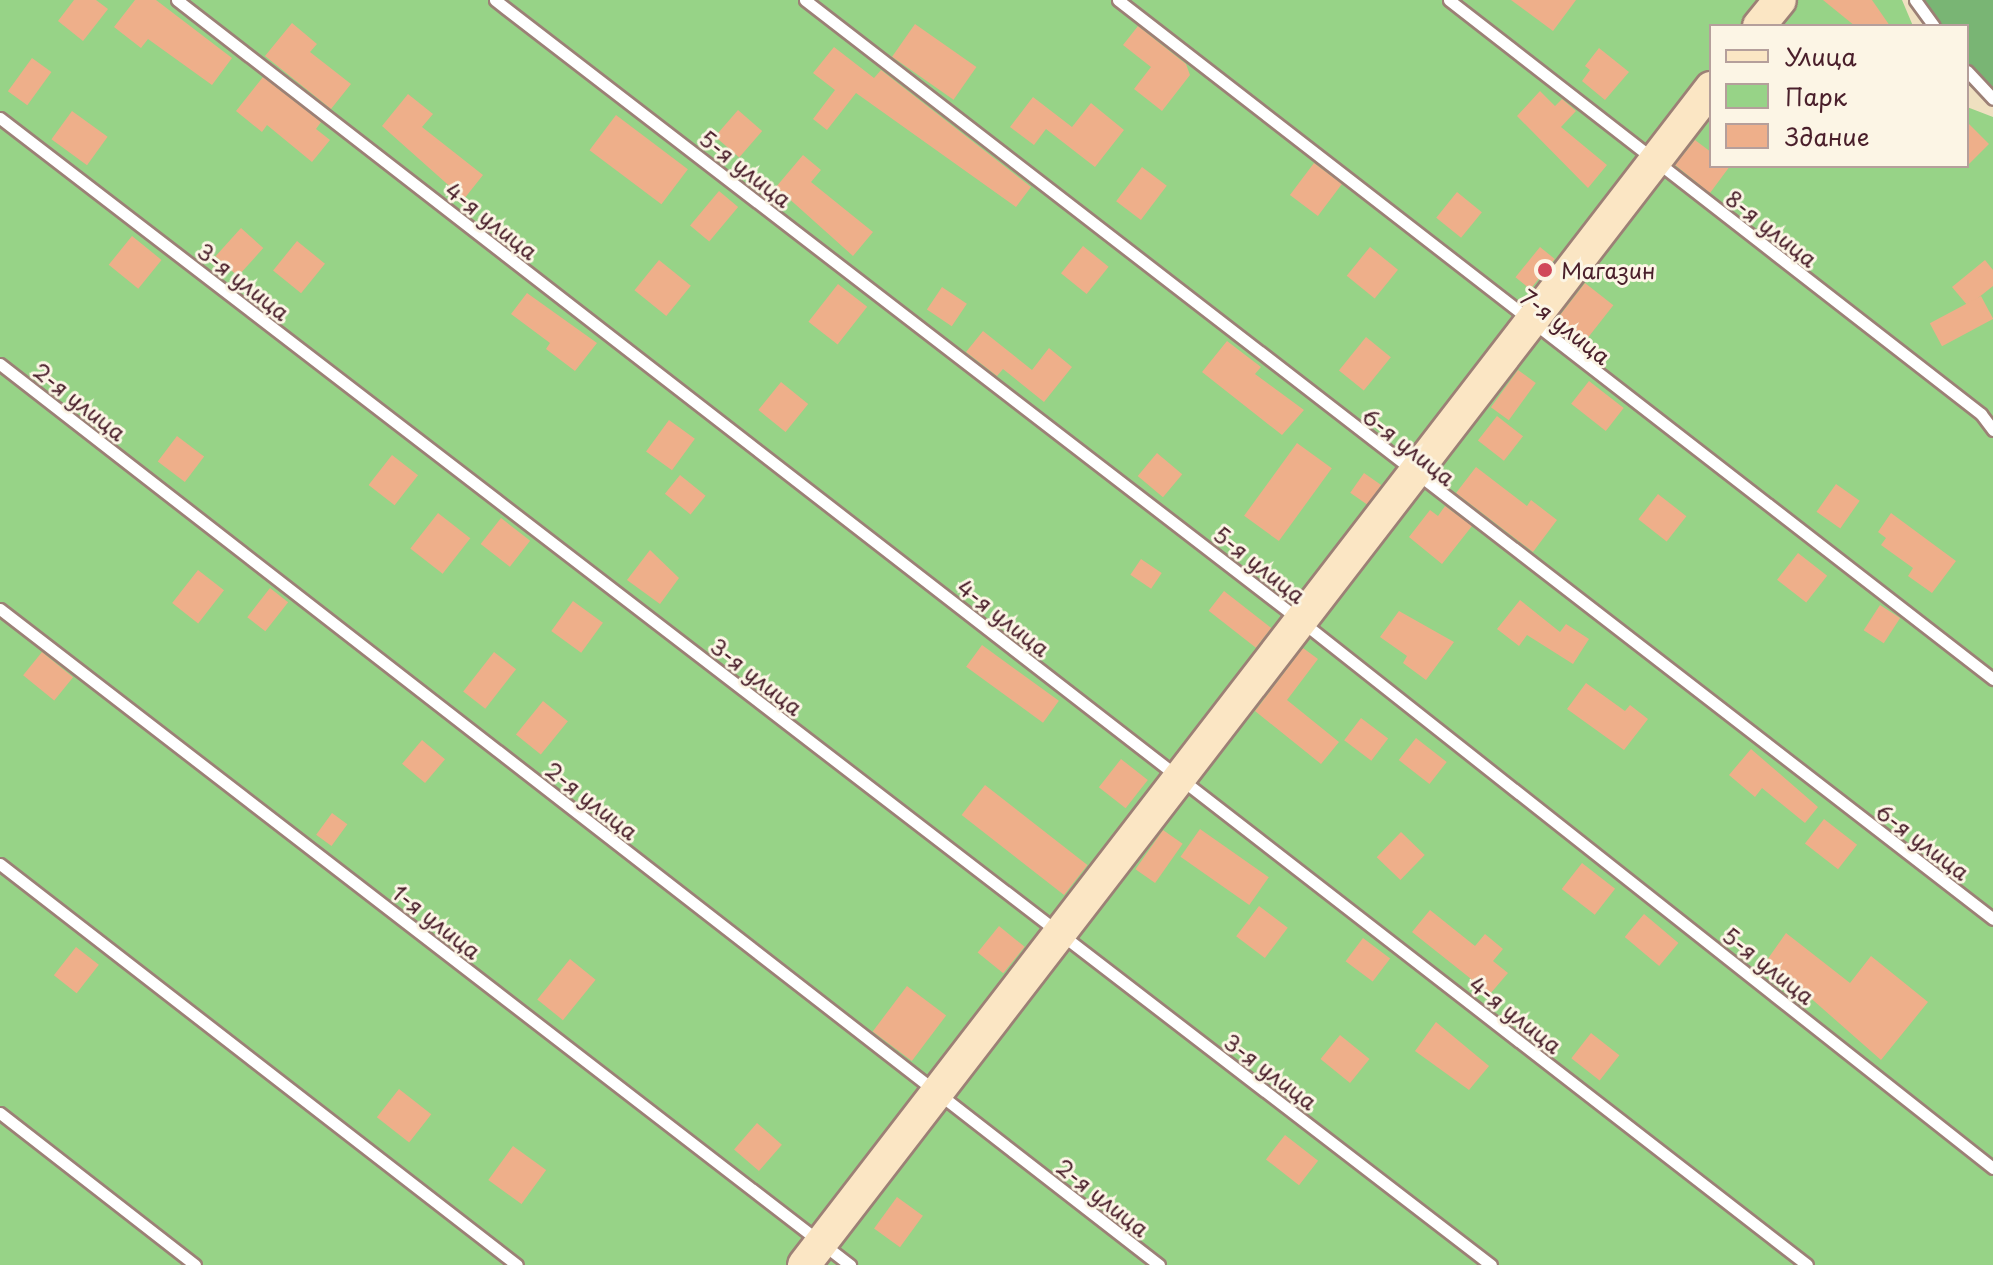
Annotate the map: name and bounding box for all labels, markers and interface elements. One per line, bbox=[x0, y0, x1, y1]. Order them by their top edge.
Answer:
legend bbox=[1709, 24, 1969, 168]
text: Улица bbox=[1785, 38, 1857, 74]
text: Парк bbox=[1785, 78, 1847, 114]
text: Здание bbox=[1785, 118, 1870, 154]
street label: 5-я улица bbox=[695, 124, 797, 212]
street label: 4-я улица bbox=[440, 176, 544, 264]
street label: 8-я улица bbox=[1721, 184, 1823, 272]
street label: 3-я улица bbox=[192, 237, 296, 325]
place label: Магазин bbox=[1561, 257, 1655, 283]
marker: Магазин bbox=[1536, 261, 1554, 279]
street label: 7-я улица bbox=[1516, 283, 1616, 369]
street label: 2-я улица bbox=[28, 356, 132, 446]
street label: 6-я улица bbox=[1357, 401, 1461, 491]
street label: 5-я улица bbox=[1209, 520, 1311, 608]
street label: 4-я улица bbox=[952, 573, 1056, 661]
street label: 3-я улица bbox=[705, 632, 809, 720]
street label: 2-я улица bbox=[540, 755, 644, 845]
street label: 6-я улица bbox=[1871, 797, 1975, 885]
street label: 1-я улица bbox=[387, 878, 487, 964]
street label: 5-я улица bbox=[1718, 921, 1820, 1009]
street label: 4-я улица bbox=[1464, 970, 1568, 1058]
street label: 3-я улица bbox=[1219, 1027, 1323, 1115]
street label: 2-я улица bbox=[1051, 1152, 1155, 1242]

